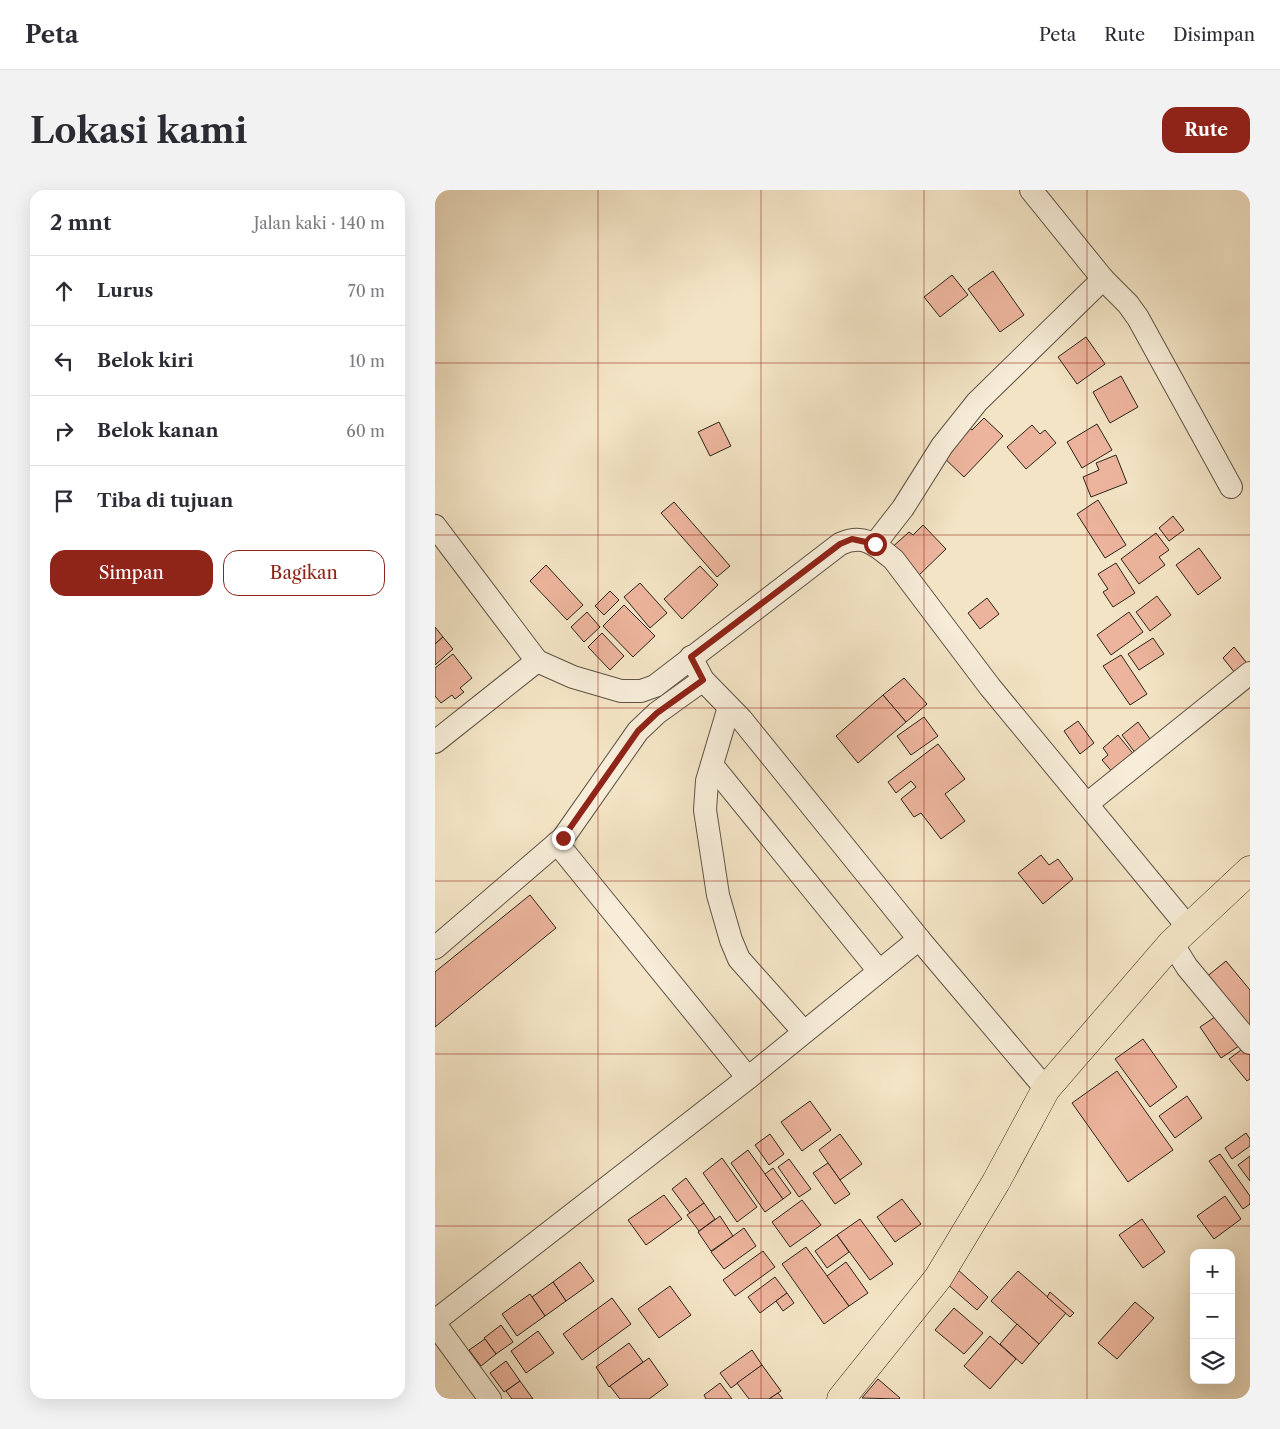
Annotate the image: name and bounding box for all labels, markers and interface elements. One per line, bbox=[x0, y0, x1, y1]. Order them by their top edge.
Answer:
text: Peta bbox=[25, 20, 79, 49]
text: Peta bbox=[1039, 24, 1076, 46]
text: Rute bbox=[1104, 24, 1145, 46]
text: Disimpan bbox=[1173, 24, 1255, 46]
button: Rute bbox=[1162, 107, 1250, 153]
text: Lokasi kami bbox=[30, 109, 247, 152]
text: 2 mnt bbox=[50, 210, 111, 235]
text: Jalan kaki · 140 m bbox=[254, 213, 385, 233]
icon: ahead bbox=[50, 277, 78, 305]
text: Lurus bbox=[97, 279, 153, 302]
text: 70 m bbox=[348, 281, 385, 301]
icon: left bbox=[50, 347, 78, 375]
text: Belok kiri bbox=[97, 349, 194, 372]
text: 10 m bbox=[349, 351, 385, 371]
icon: right bbox=[50, 417, 78, 445]
text: Belok kanan bbox=[97, 419, 219, 442]
text: 60 m bbox=[346, 421, 385, 441]
icon: arrive bbox=[50, 487, 78, 515]
text: Tiba di tujuan bbox=[97, 489, 233, 512]
route start bbox=[864, 533, 887, 556]
button: Simpan bbox=[50, 550, 213, 596]
button: Bagikan bbox=[223, 550, 385, 596]
route end bbox=[552, 827, 575, 850]
map controls bbox=[1190, 1249, 1235, 1384]
button: + bbox=[1190, 1249, 1235, 1294]
button: − bbox=[1190, 1294, 1235, 1339]
button: layers bbox=[1190, 1339, 1235, 1384]

